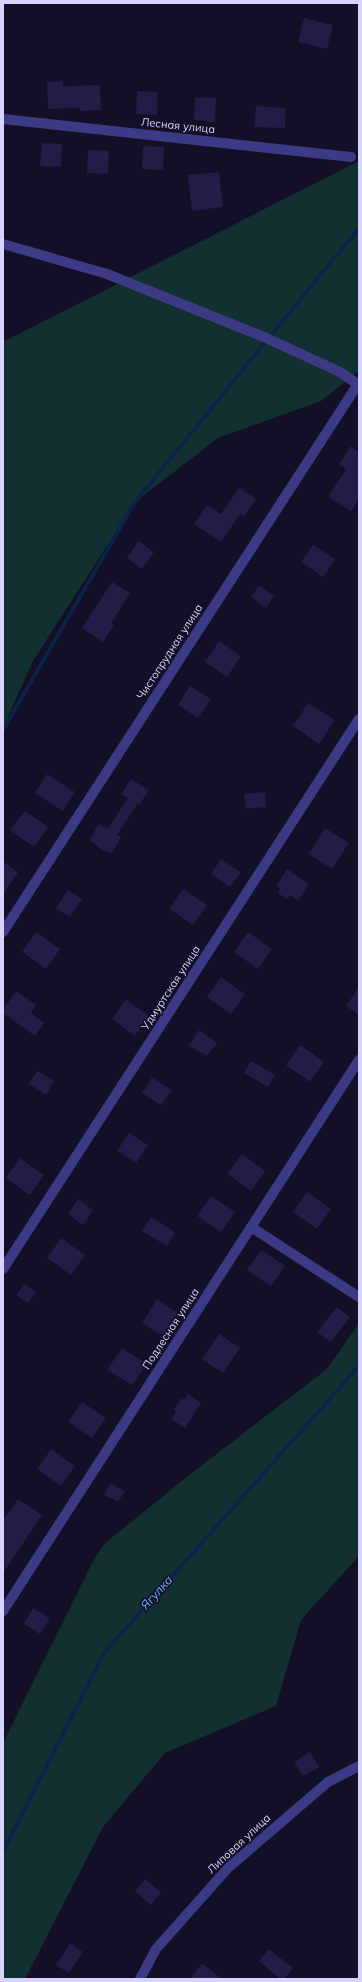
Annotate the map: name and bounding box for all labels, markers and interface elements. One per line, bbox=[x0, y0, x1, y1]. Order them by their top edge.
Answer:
street label: Лесная улица bbox=[140, 116, 216, 136]
street label: Чистопрудная улица bbox=[134, 602, 206, 702]
street label: Удмуртская улица bbox=[139, 943, 203, 1033]
street label: Подлесная улица bbox=[140, 1286, 202, 1372]
water label: Ягулка bbox=[138, 1573, 176, 1613]
street label: Липовая улица bbox=[205, 1811, 273, 1877]

